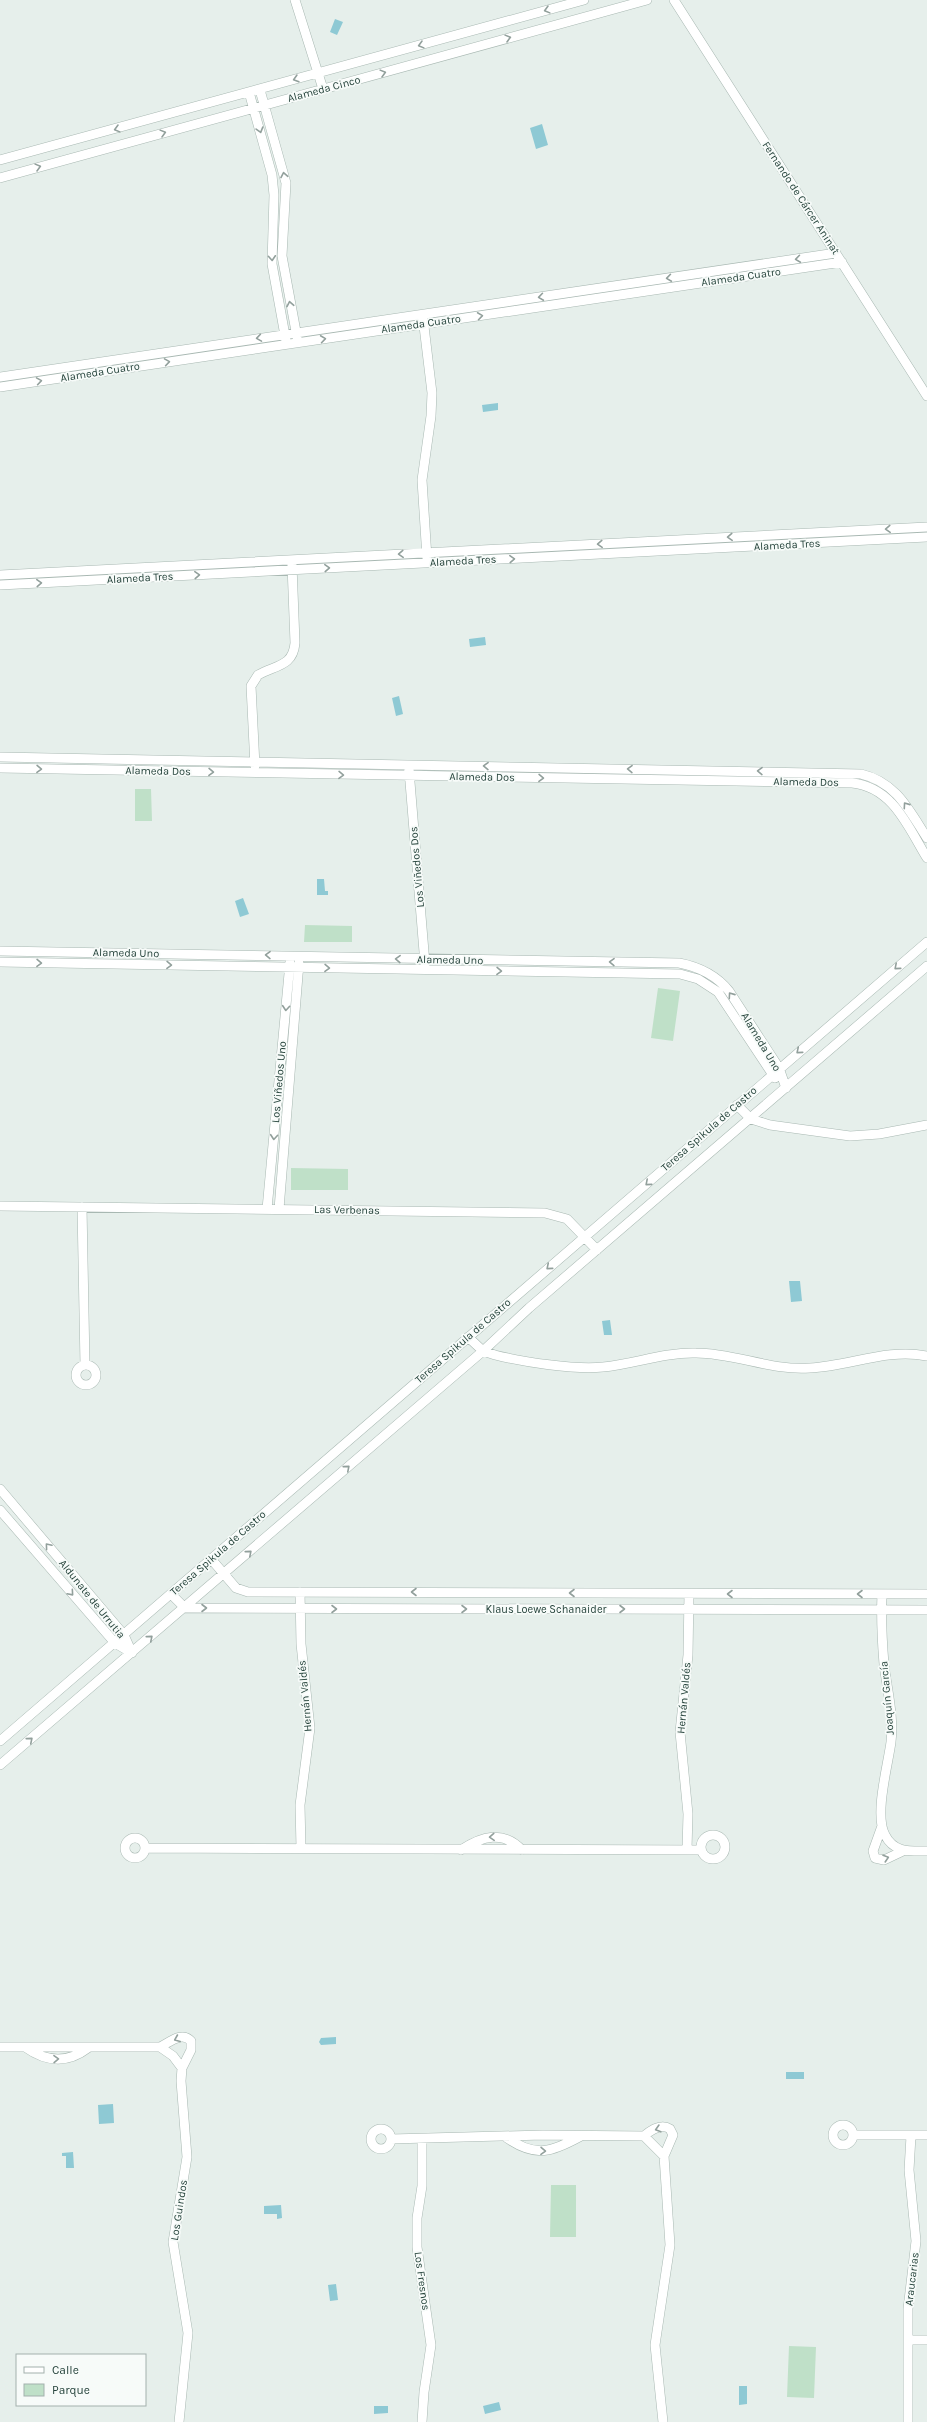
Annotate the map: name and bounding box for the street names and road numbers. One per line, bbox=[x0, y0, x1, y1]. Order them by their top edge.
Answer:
street label: Alameda Cinco bbox=[286, 73, 362, 105]
street label: Fernando de Cárcer Aninat bbox=[760, 139, 842, 257]
street label: Alameda Cuatro bbox=[700, 265, 782, 289]
street label: Alameda Cuatro bbox=[380, 312, 462, 336]
street label: Alameda Cuatro bbox=[59, 359, 141, 385]
street label: Alameda Tres bbox=[753, 537, 821, 553]
street label: Alameda Tres bbox=[429, 553, 497, 569]
street label: Alameda Tres bbox=[106, 570, 174, 586]
street label: Alameda Dos bbox=[125, 764, 191, 778]
street label: Alameda Dos bbox=[449, 770, 515, 784]
street label: Alameda Dos bbox=[773, 775, 839, 789]
street label: Los Viñedos Dos bbox=[407, 826, 427, 908]
street label: Alameda Uno bbox=[93, 946, 159, 960]
street label: Alameda Uno bbox=[417, 953, 483, 967]
street label: Alameda Uno bbox=[738, 1010, 784, 1074]
street label: Los Viñedos Uno bbox=[269, 1041, 289, 1123]
street label: Teresa Spikula de Castro bbox=[658, 1084, 760, 1174]
street label: Las Verbenas bbox=[314, 1203, 380, 1217]
street label: Teresa Spikula de Castro bbox=[412, 1296, 514, 1386]
street label: Teresa Spikula de Castro bbox=[167, 1508, 269, 1598]
street label: Aldunate de Urrutia bbox=[56, 1557, 128, 1641]
street label: Klaus Loewe Schanaider bbox=[485, 1603, 607, 1616]
street label: Hernán Valdés bbox=[295, 1659, 315, 1732]
street label: Joaquín García bbox=[877, 1660, 897, 1736]
street label: Hernán Valdés bbox=[674, 1661, 694, 1734]
street label: Los Guindos bbox=[168, 2178, 190, 2241]
street label: Los Fresnos bbox=[411, 2251, 433, 2311]
street label: Araucarias bbox=[902, 2251, 922, 2307]

